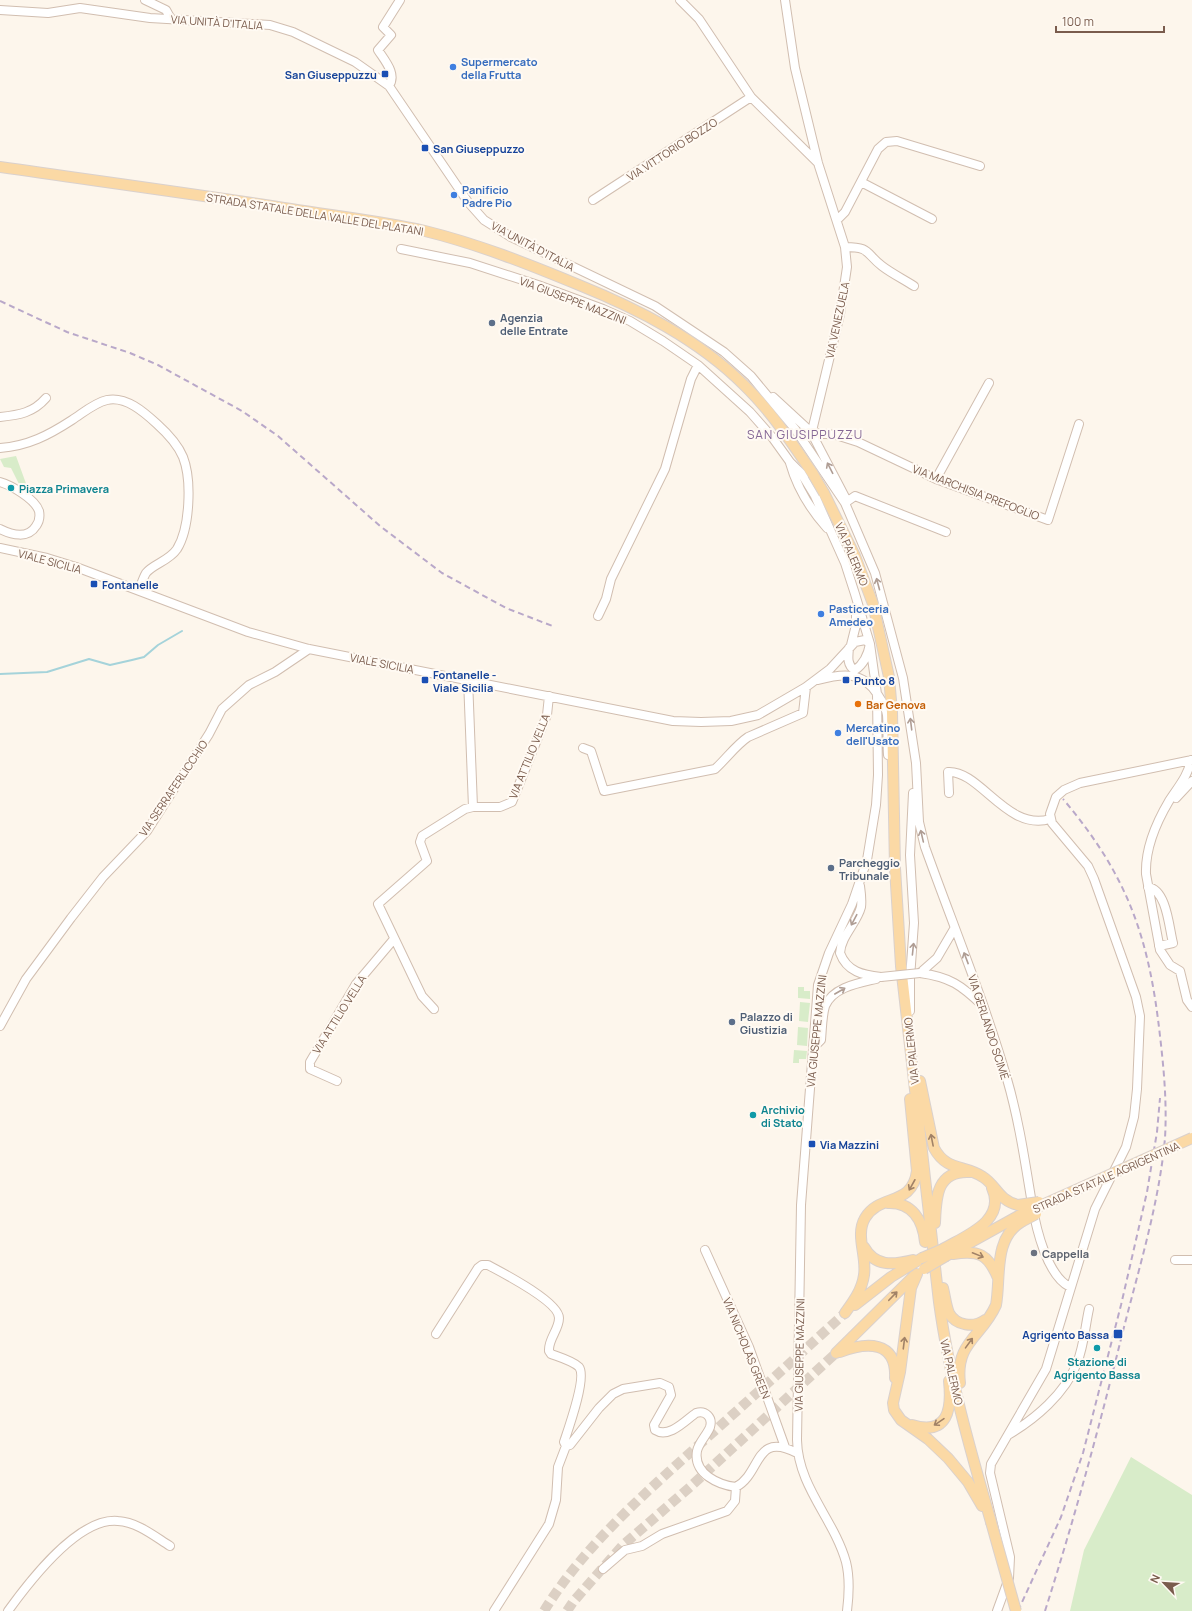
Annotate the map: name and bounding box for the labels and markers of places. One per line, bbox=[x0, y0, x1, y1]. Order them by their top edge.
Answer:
place label: Supermercato della Frutta bbox=[461, 54, 538, 82]
marker: Supermercato della Frutta bbox=[448, 62, 458, 72]
place label: San Giuseppuzzu bbox=[285, 67, 377, 82]
marker: San Giuseppuzzu bbox=[380, 69, 390, 79]
place label: San Giuseppuzzo bbox=[433, 141, 525, 156]
marker: San Giuseppuzzo bbox=[420, 143, 430, 153]
place label: Panificio Padre Pio bbox=[462, 182, 512, 210]
marker: Panificio Padre Pio bbox=[449, 190, 459, 200]
place label: Agenzia delle Entrate bbox=[500, 310, 569, 338]
marker: Agenzia delle Entrate bbox=[487, 318, 497, 328]
place label: Piazza Primavera bbox=[19, 481, 109, 496]
marker: Piazza Primavera bbox=[6, 483, 16, 493]
place label: Fontanelle bbox=[102, 577, 159, 592]
marker: Fontanelle bbox=[89, 579, 99, 589]
place label: Pasticceria Amedeo bbox=[829, 601, 889, 629]
marker: Pasticceria Amedeo bbox=[816, 609, 826, 619]
place label: Fontanelle - Viale Sicilia bbox=[433, 667, 496, 695]
place label: Punto 8 bbox=[854, 673, 895, 688]
marker: Fontanelle - Viale Sicilia bbox=[420, 675, 430, 685]
marker: Punto 8 bbox=[841, 675, 851, 685]
place label: Bar Genova bbox=[866, 697, 926, 712]
marker: Bar Genova bbox=[853, 699, 863, 709]
place label: Mercatino dell'Usato bbox=[846, 720, 901, 748]
marker: Mercatino dell'Usato bbox=[833, 728, 843, 738]
place label: Parcheggio Tribunale bbox=[839, 855, 900, 883]
marker: Parcheggio Tribunale bbox=[826, 863, 836, 873]
place label: Palazzo di Giustizia bbox=[740, 1009, 793, 1037]
marker: Palazzo di Giustizia bbox=[727, 1017, 737, 1027]
place label: Archivio di Stato bbox=[761, 1102, 805, 1130]
marker: Archivio di Stato bbox=[748, 1110, 758, 1120]
place label: Via Mazzini bbox=[820, 1137, 879, 1152]
marker: Via Mazzini bbox=[807, 1139, 817, 1149]
place label: Cappella bbox=[1042, 1246, 1089, 1261]
marker: Cappella bbox=[1029, 1248, 1039, 1258]
place label: Agrigento Bassa bbox=[1022, 1327, 1109, 1342]
marker: Agrigento Bassa bbox=[1112, 1328, 1124, 1340]
marker: Stazione di Agrigento Bassa bbox=[1092, 1343, 1102, 1353]
place label: Stazione di Agrigento Bassa bbox=[1054, 1354, 1140, 1382]

